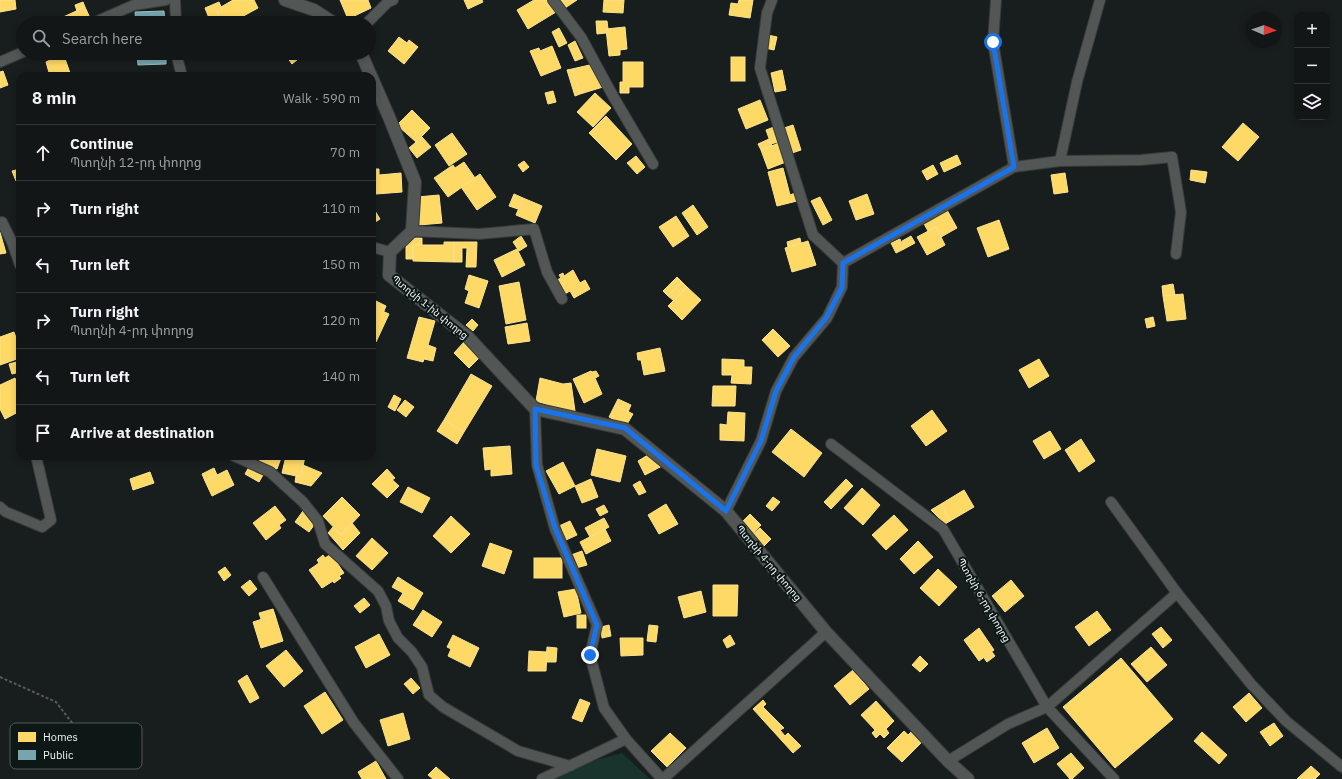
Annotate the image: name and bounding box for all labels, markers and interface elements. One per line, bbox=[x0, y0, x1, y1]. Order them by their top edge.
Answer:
north arrow bbox=[1246, 12, 1282, 48]
map controls bbox=[1294, 12, 1330, 120]
button: + bbox=[1294, 12, 1330, 48]
search box bbox=[16, 16, 376, 60]
icon: search bbox=[30, 27, 52, 49]
text: Search here bbox=[62, 29, 142, 48]
route start bbox=[984, 33, 1002, 51]
button: − bbox=[1294, 48, 1330, 84]
button: layers bbox=[1294, 84, 1330, 120]
text: 8 min bbox=[32, 87, 76, 109]
text: Walk · 590 m bbox=[283, 90, 360, 107]
text: Continue bbox=[70, 134, 134, 153]
icon: ahead bbox=[32, 142, 54, 164]
text: 70 m bbox=[330, 144, 360, 161]
text: Պտղնի 12-րդ փողոց bbox=[70, 154, 202, 171]
icon: right bbox=[32, 198, 54, 220]
text: Turn right bbox=[70, 199, 139, 218]
text: 110 m bbox=[322, 200, 360, 217]
icon: left bbox=[32, 254, 54, 276]
text: Turn left bbox=[70, 255, 130, 274]
text: 150 m bbox=[322, 256, 360, 273]
street label: Պտղնի 1-ին փողոց bbox=[389, 272, 471, 342]
text: Turn right bbox=[70, 302, 139, 321]
icon: right bbox=[32, 310, 54, 332]
text: 120 m bbox=[322, 312, 360, 329]
text: Պտղնի 4-րդ փողոց bbox=[70, 322, 194, 339]
icon: left bbox=[32, 366, 54, 388]
text: Turn left bbox=[70, 367, 130, 386]
text: 140 m bbox=[322, 368, 360, 385]
icon: arrive bbox=[32, 422, 54, 444]
text: Arrive at destination bbox=[70, 423, 214, 442]
street label: Պտղնի 4-րդ փողոց bbox=[733, 522, 805, 604]
street label: Պտղնի 6-րդ փողոց bbox=[955, 555, 1013, 645]
route end bbox=[581, 646, 599, 664]
legend bbox=[10, 723, 142, 769]
text: Homes bbox=[43, 730, 78, 744]
text: Public bbox=[43, 748, 74, 762]

